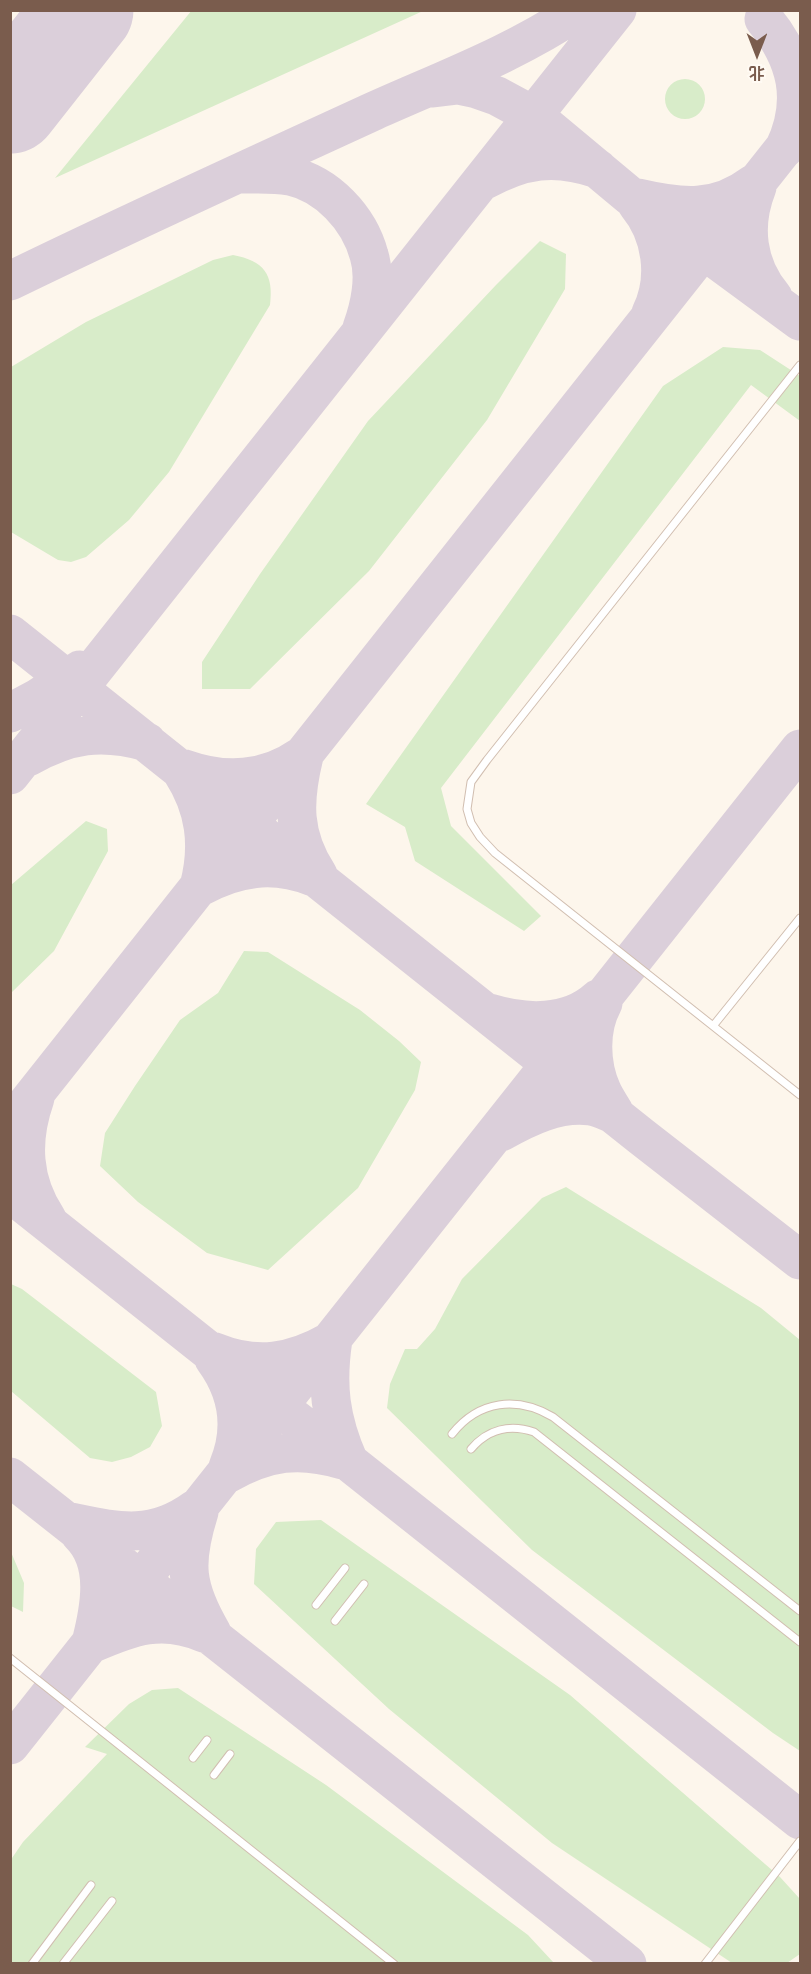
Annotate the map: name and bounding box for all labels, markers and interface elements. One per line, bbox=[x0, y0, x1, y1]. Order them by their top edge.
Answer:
north arrow bbox=[727, 24, 787, 84]
text: 北 bbox=[749, 63, 765, 82]

